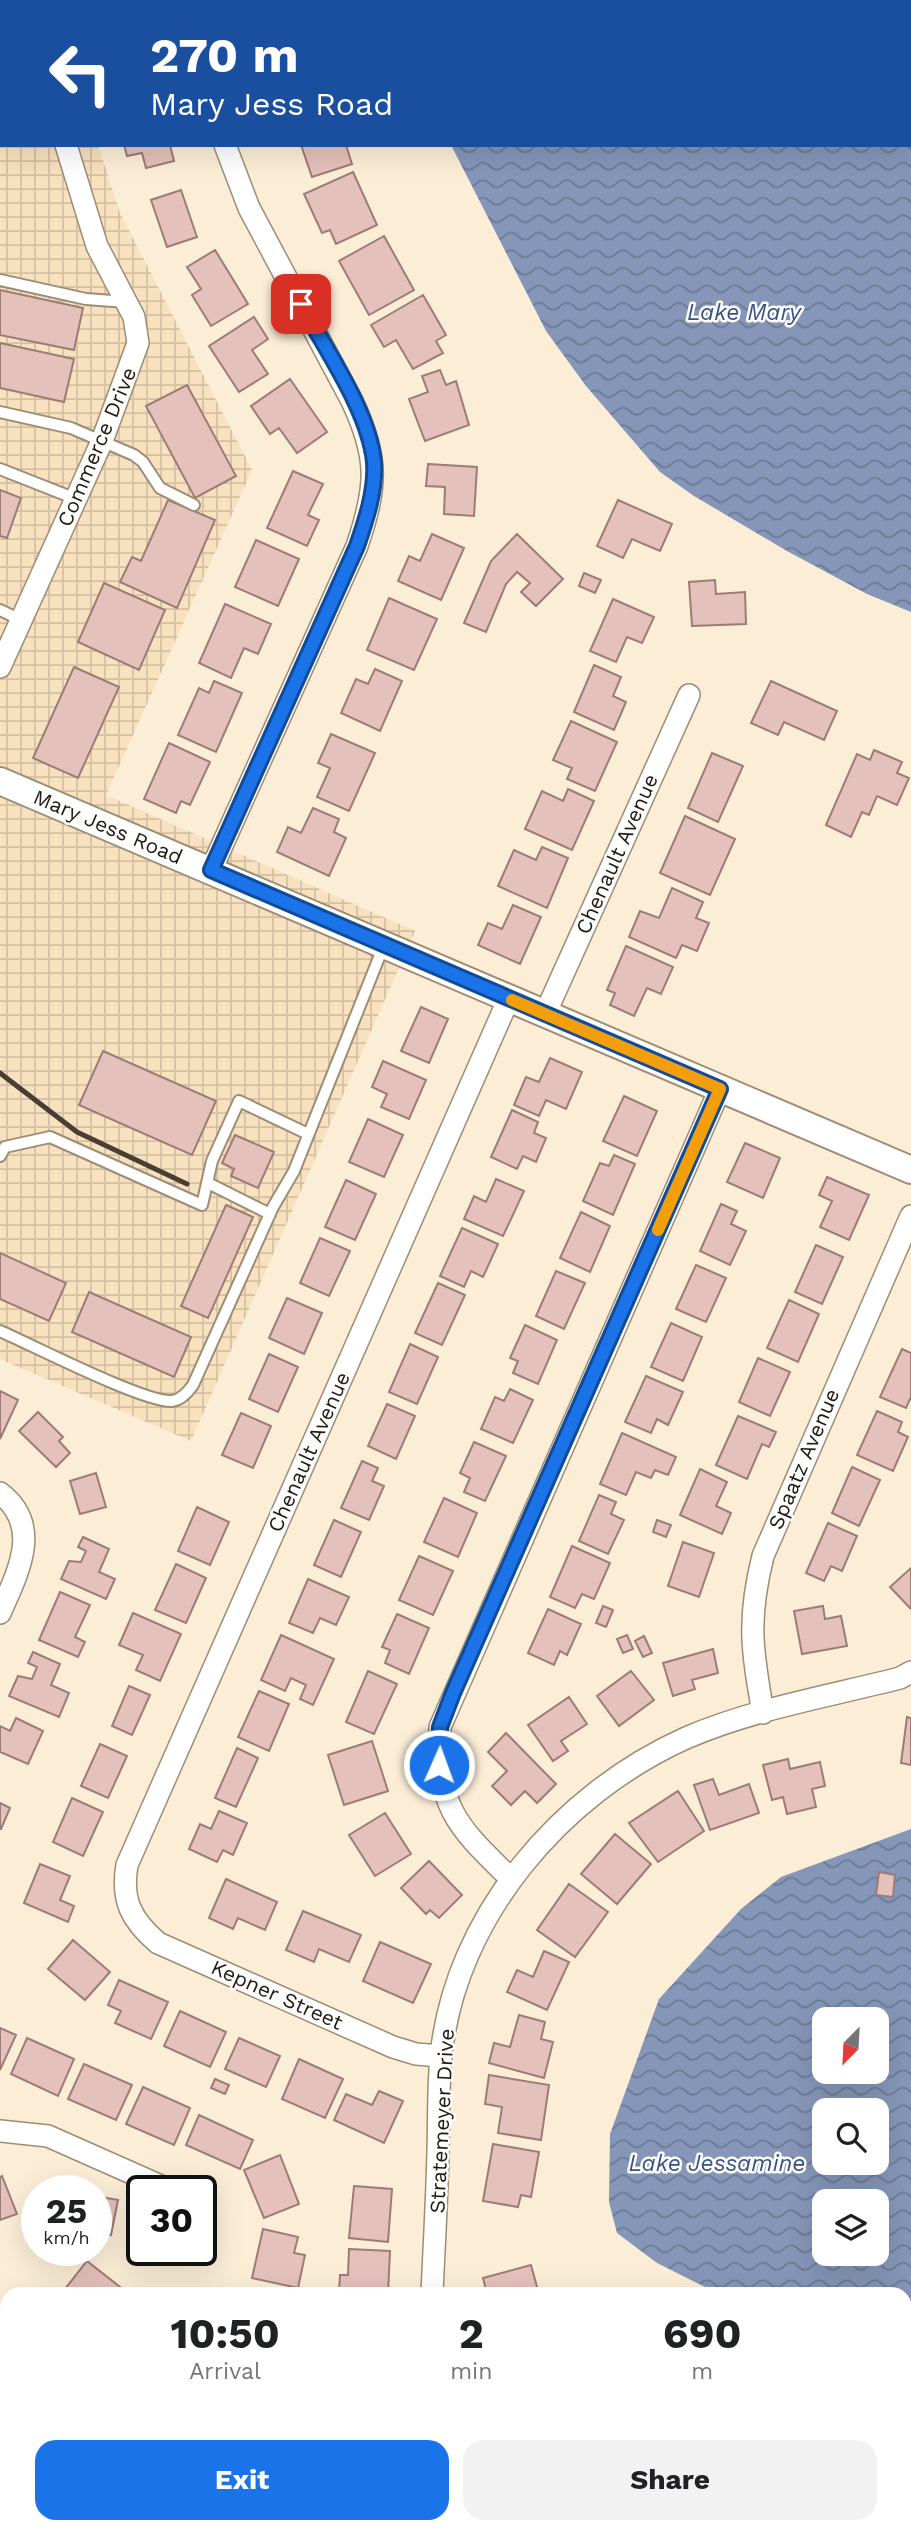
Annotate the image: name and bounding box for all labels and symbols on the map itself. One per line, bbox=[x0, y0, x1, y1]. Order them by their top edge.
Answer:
pin bbox=[271, 274, 331, 334]
water label: Lake Mary bbox=[687, 299, 802, 326]
street label: Commerce Drive bbox=[52, 363, 141, 530]
street label: Chenault Avenue bbox=[570, 770, 663, 938]
street label: Mary Jess Road bbox=[30, 784, 187, 869]
street label: Chenault Avenue bbox=[262, 1368, 355, 1536]
street label: Spaatz Avenue bbox=[763, 1385, 844, 1533]
position arrow bbox=[402, 1728, 476, 1802]
street label: Kepner Street bbox=[207, 1954, 347, 2035]
north arrow bbox=[812, 2007, 889, 2084]
street label: Stratemeyer Drive bbox=[424, 2028, 459, 2214]
water label: Lake Jessamine bbox=[629, 2150, 805, 2177]
speed limit sign: 30 bbox=[126, 2175, 217, 2266]

